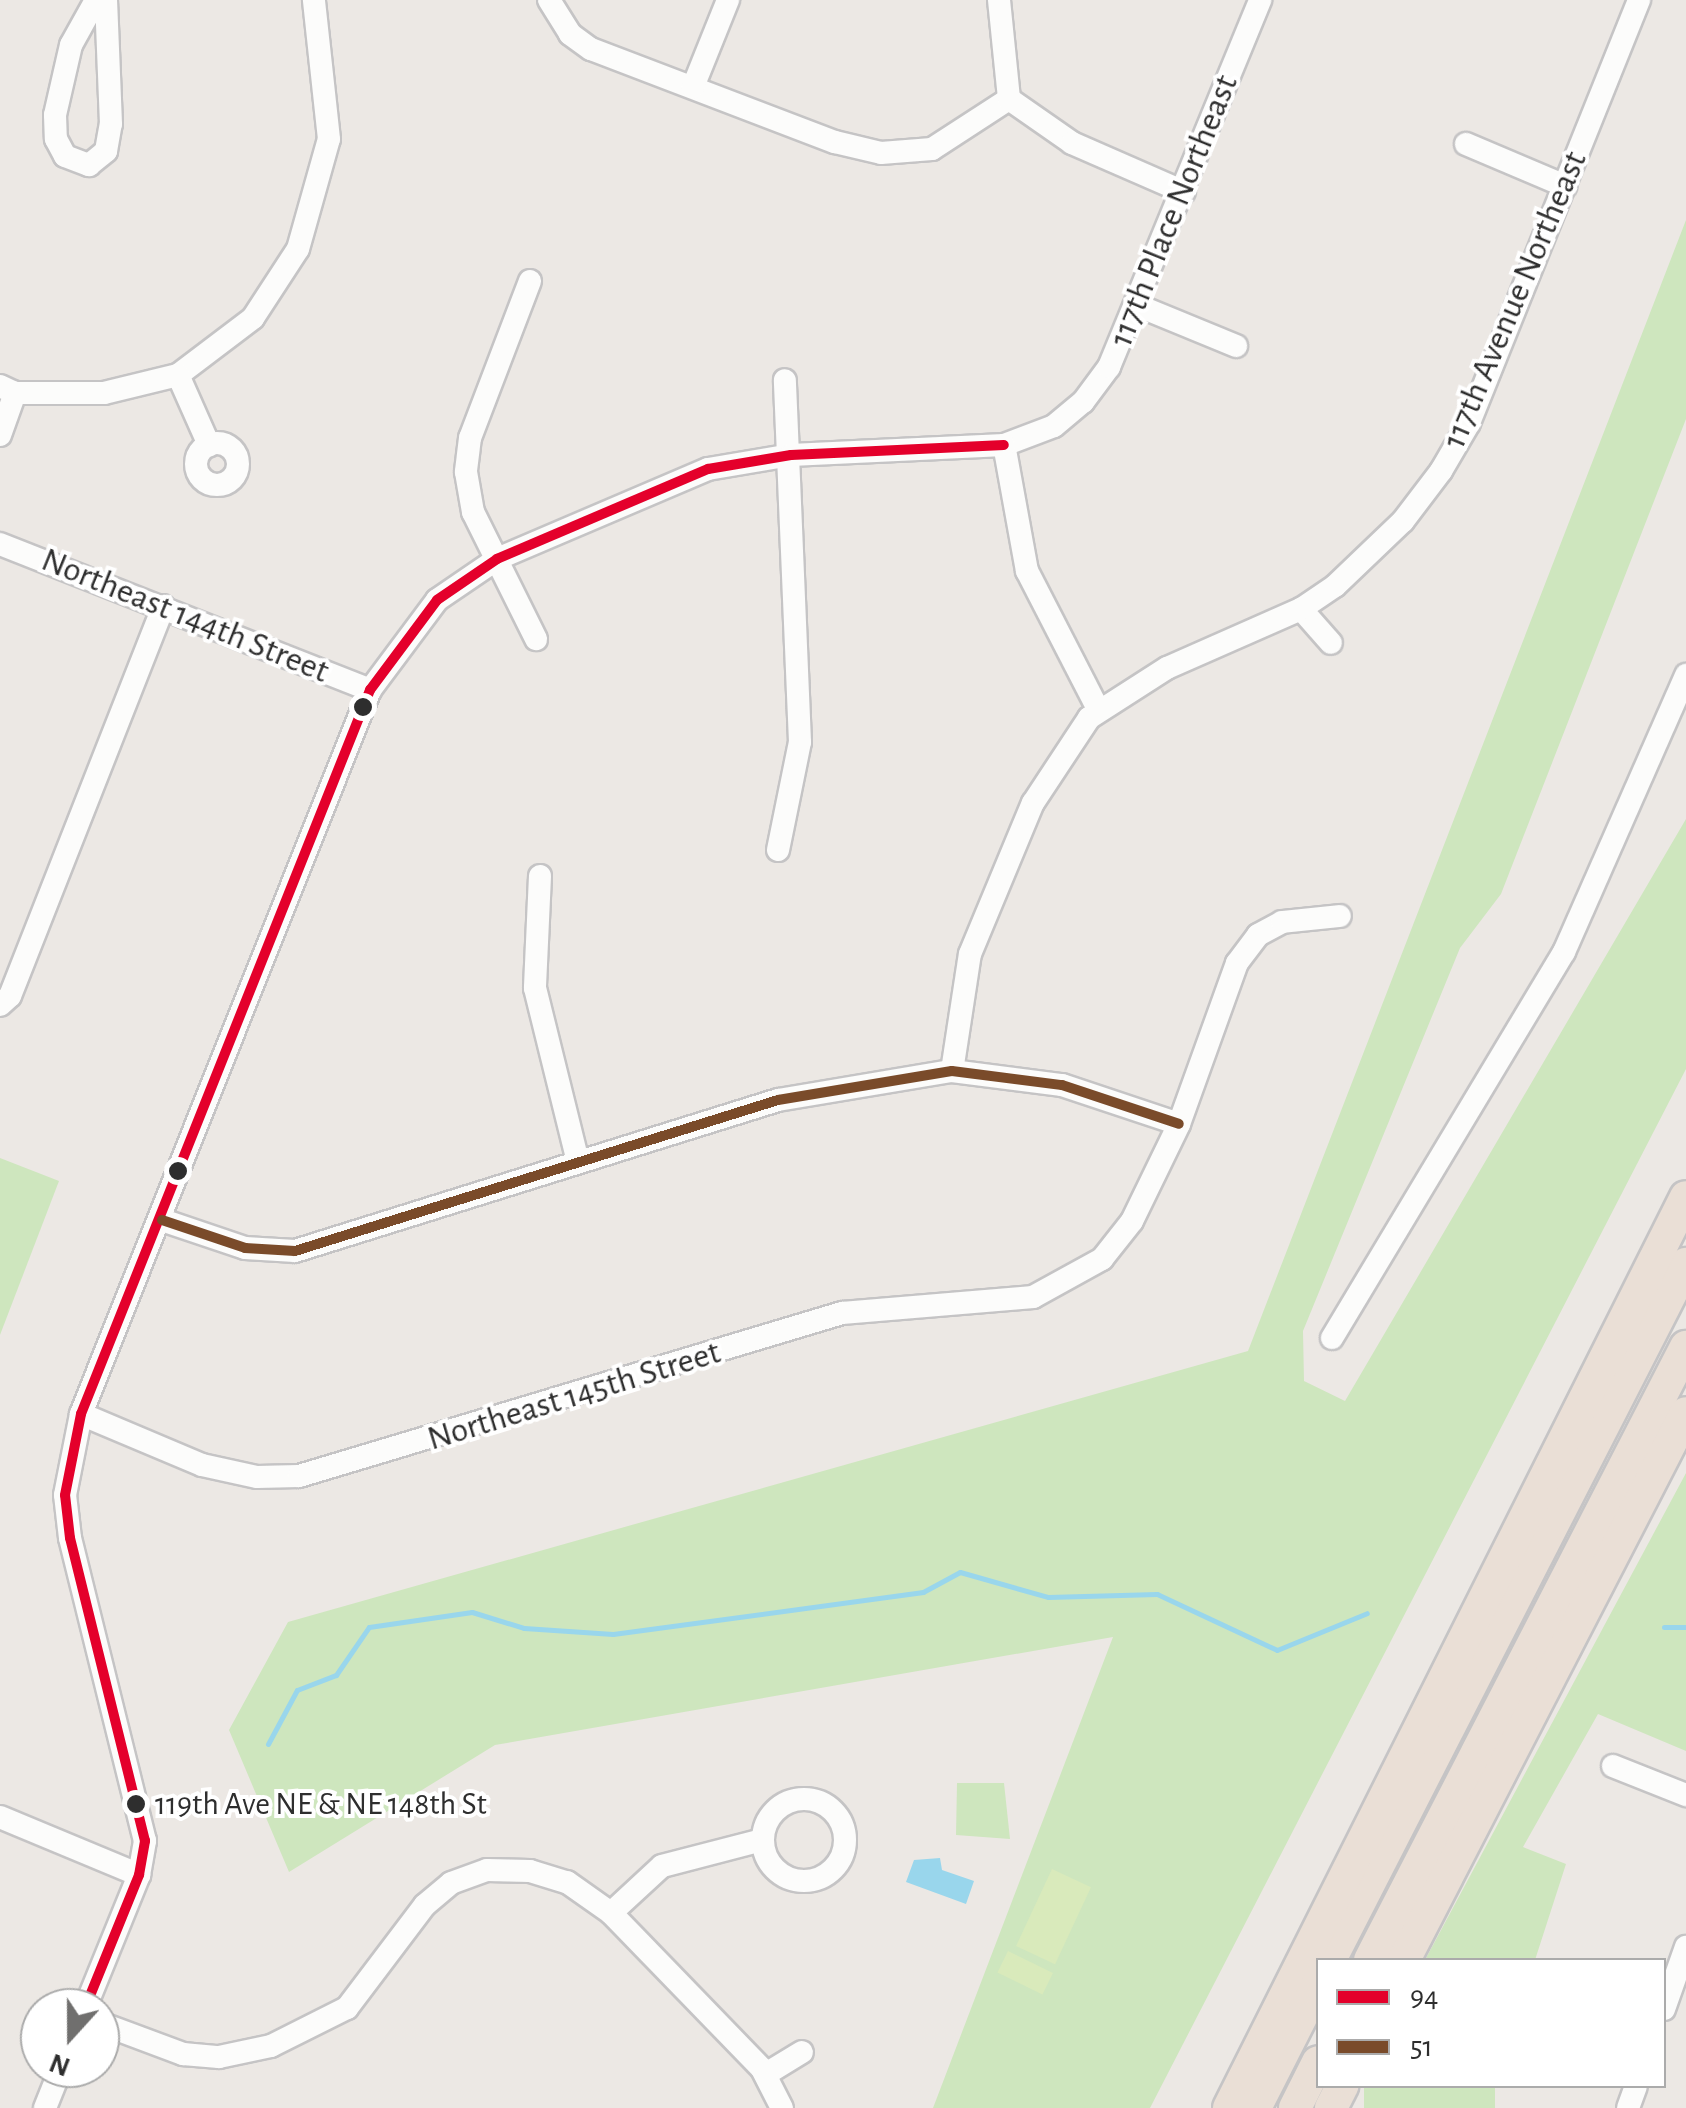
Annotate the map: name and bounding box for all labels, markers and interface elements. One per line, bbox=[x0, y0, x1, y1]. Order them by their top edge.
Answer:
street label: 117th Place Northeast bbox=[1100, 69, 1248, 353]
street label: 117th Avenue Northeast bbox=[1433, 145, 1597, 455]
street label: Northeast 144th Street bbox=[35, 539, 335, 693]
unlabelled marker bbox=[353, 697, 373, 717]
unlabelled marker bbox=[168, 1161, 188, 1181]
street label: Northeast 145th Street bbox=[423, 1331, 725, 1461]
place label: 119th Ave NE & NE 148th St bbox=[155, 1785, 487, 1823]
marker: 119th Ave NE & NE 148th St bbox=[126, 1794, 146, 1814]
legend bbox=[1316, 1958, 1666, 2088]
text: 94 bbox=[1410, 1982, 1439, 2012]
north arrow bbox=[20, 1988, 120, 2088]
text: 51 bbox=[1410, 2032, 1433, 2062]
text: N bbox=[46, 2048, 74, 2081]

